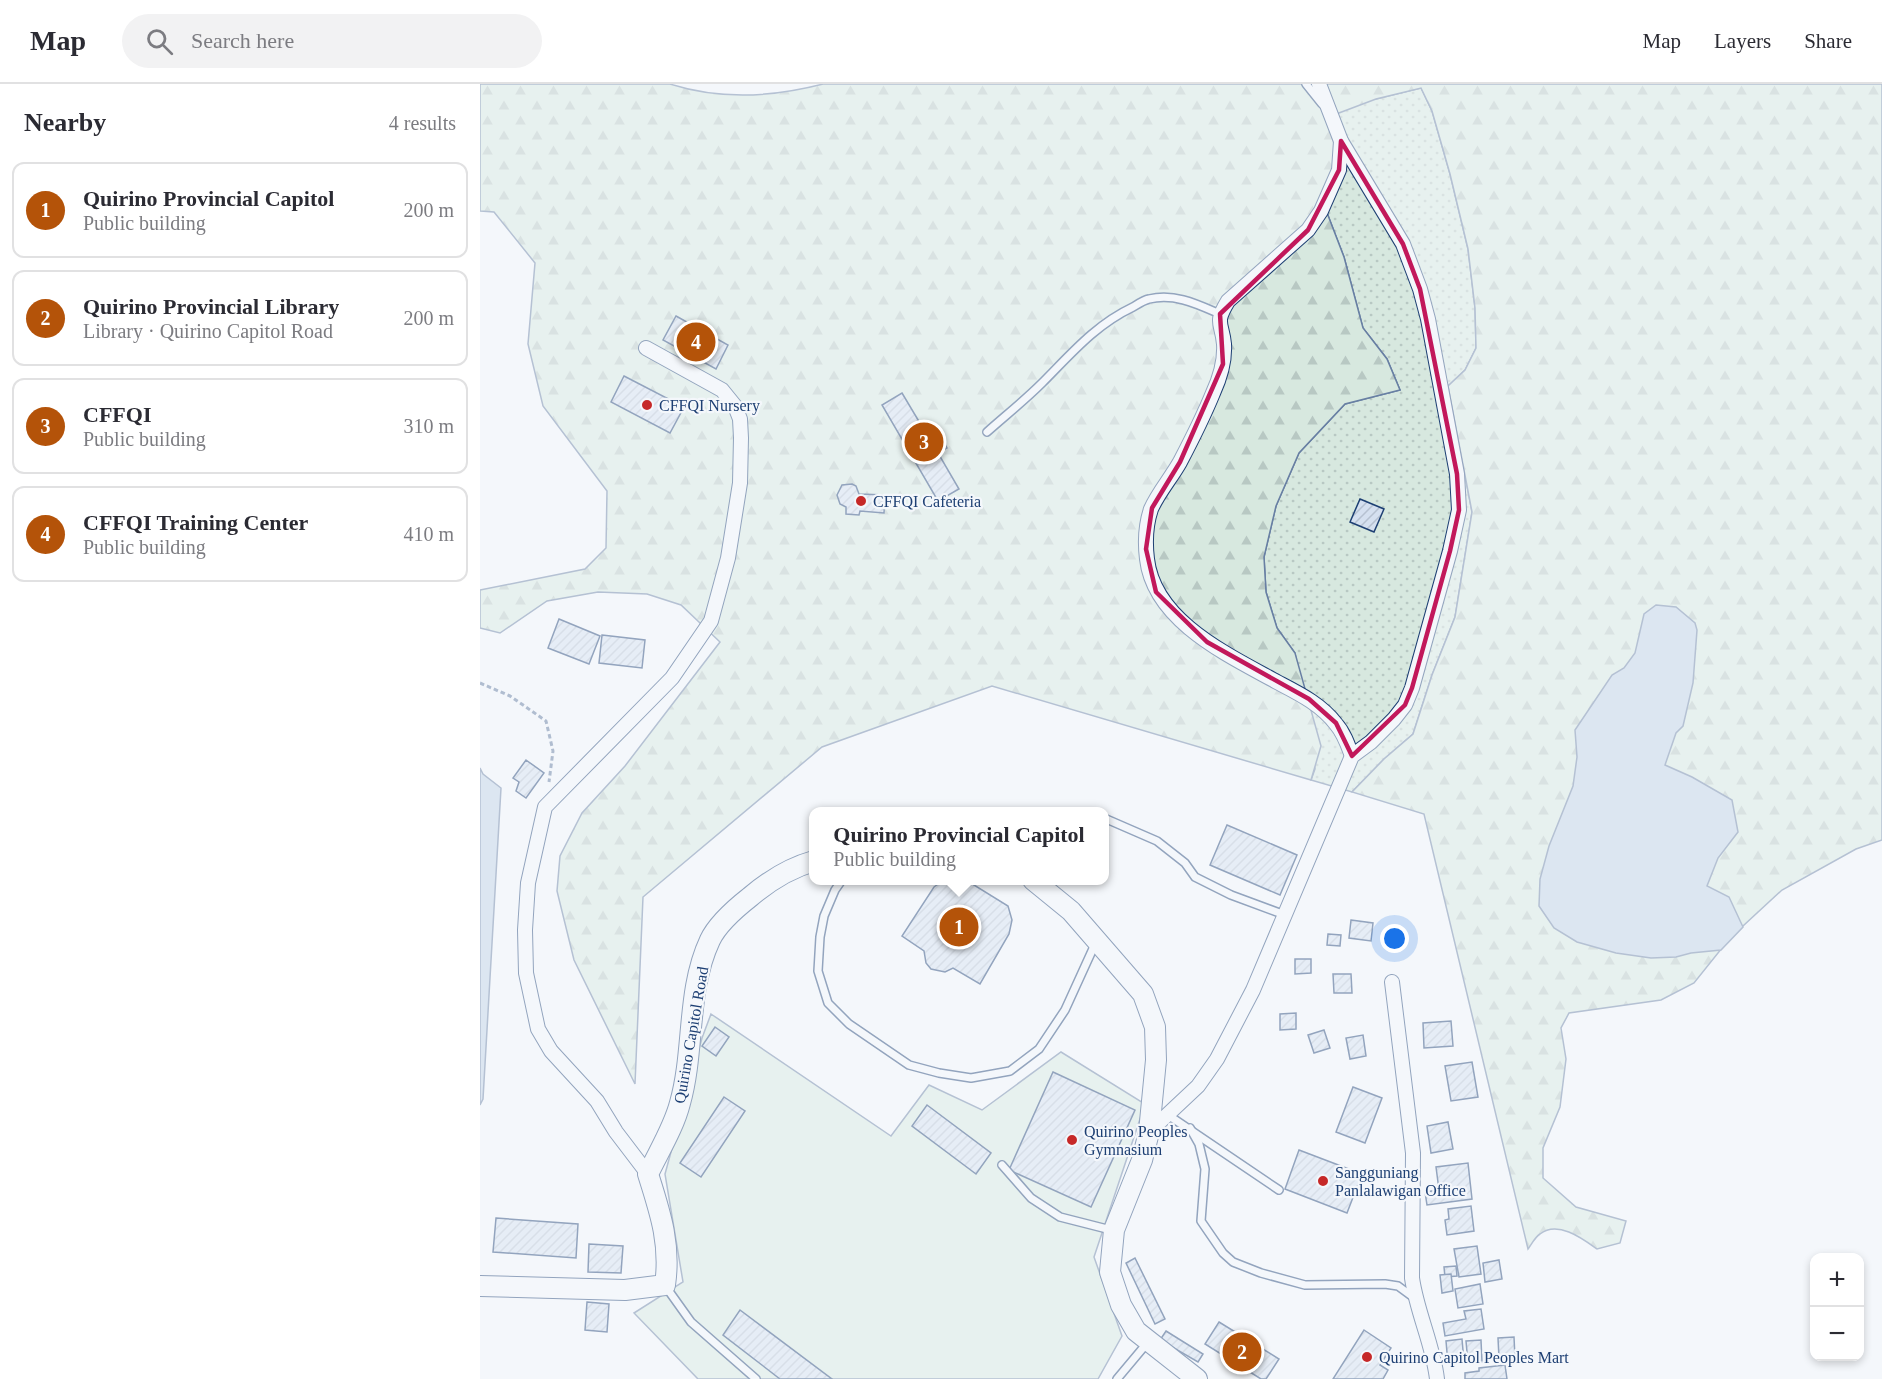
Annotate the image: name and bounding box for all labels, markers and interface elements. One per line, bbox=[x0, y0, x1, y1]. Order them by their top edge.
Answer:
search box bbox=[122, 14, 542, 68]
text: Map bbox=[30, 25, 86, 56]
icon: search bbox=[143, 25, 176, 58]
text: Search here bbox=[191, 28, 294, 53]
text: Map bbox=[1643, 29, 1681, 53]
text: Layers bbox=[1714, 29, 1771, 53]
text: Share bbox=[1804, 29, 1852, 53]
text: Nearby bbox=[24, 108, 106, 137]
text: 4 results bbox=[389, 112, 456, 134]
text: Quirino Provincial Capitol bbox=[83, 186, 334, 211]
text: 1 bbox=[41, 199, 51, 221]
text: 200 m bbox=[403, 199, 454, 221]
text: Public building bbox=[83, 212, 206, 234]
text: Quirino Provincial Library bbox=[83, 294, 339, 319]
text: 2 bbox=[41, 307, 51, 329]
text: 200 m bbox=[403, 307, 454, 329]
text: Library · Quirino Capitol Road bbox=[83, 320, 333, 342]
pin: 4 bbox=[676, 320, 716, 364]
place label: CFFQI Nursery bbox=[659, 397, 760, 415]
marker: CFFQI Nursery bbox=[640, 398, 654, 412]
text: CFFQI bbox=[83, 402, 151, 427]
text: 3 bbox=[41, 415, 51, 437]
text: 310 m bbox=[403, 415, 454, 437]
pin: 3 bbox=[904, 420, 944, 464]
text: Public building bbox=[83, 428, 206, 450]
place label: CFFQI Cafeteria bbox=[873, 493, 981, 510]
marker: CFFQI Cafeteria bbox=[854, 494, 868, 508]
text: CFFQI Training Center bbox=[83, 510, 308, 535]
text: 4 bbox=[41, 523, 51, 545]
text: 410 m bbox=[403, 523, 454, 545]
text: Public building bbox=[83, 536, 206, 558]
popup bbox=[809, 807, 1109, 885]
text: Quirino Provincial Capitol bbox=[833, 822, 1085, 847]
text: Public building bbox=[833, 848, 956, 870]
pin: 1 bbox=[940, 904, 978, 950]
your location bbox=[1380, 924, 1409, 953]
street label: Quirino Capitol Road bbox=[671, 965, 712, 1105]
place label: Quirino Peoples Gymnasium bbox=[1084, 1123, 1188, 1159]
marker: Quirino Peoples Gymnasium bbox=[1065, 1133, 1079, 1147]
place label: Sangguniang Panlalawigan Office bbox=[1335, 1164, 1466, 1200]
marker: Sangguniang Panlalawigan Office bbox=[1316, 1174, 1330, 1188]
map controls bbox=[1810, 1253, 1864, 1361]
button: + bbox=[1810, 1253, 1864, 1307]
button: − bbox=[1810, 1307, 1864, 1361]
pin: 2 bbox=[1222, 1330, 1262, 1374]
place label: Quirino Capitol Peoples Mart bbox=[1379, 1349, 1569, 1367]
marker: Quirino Capitol Peoples Mart bbox=[1360, 1350, 1374, 1364]

